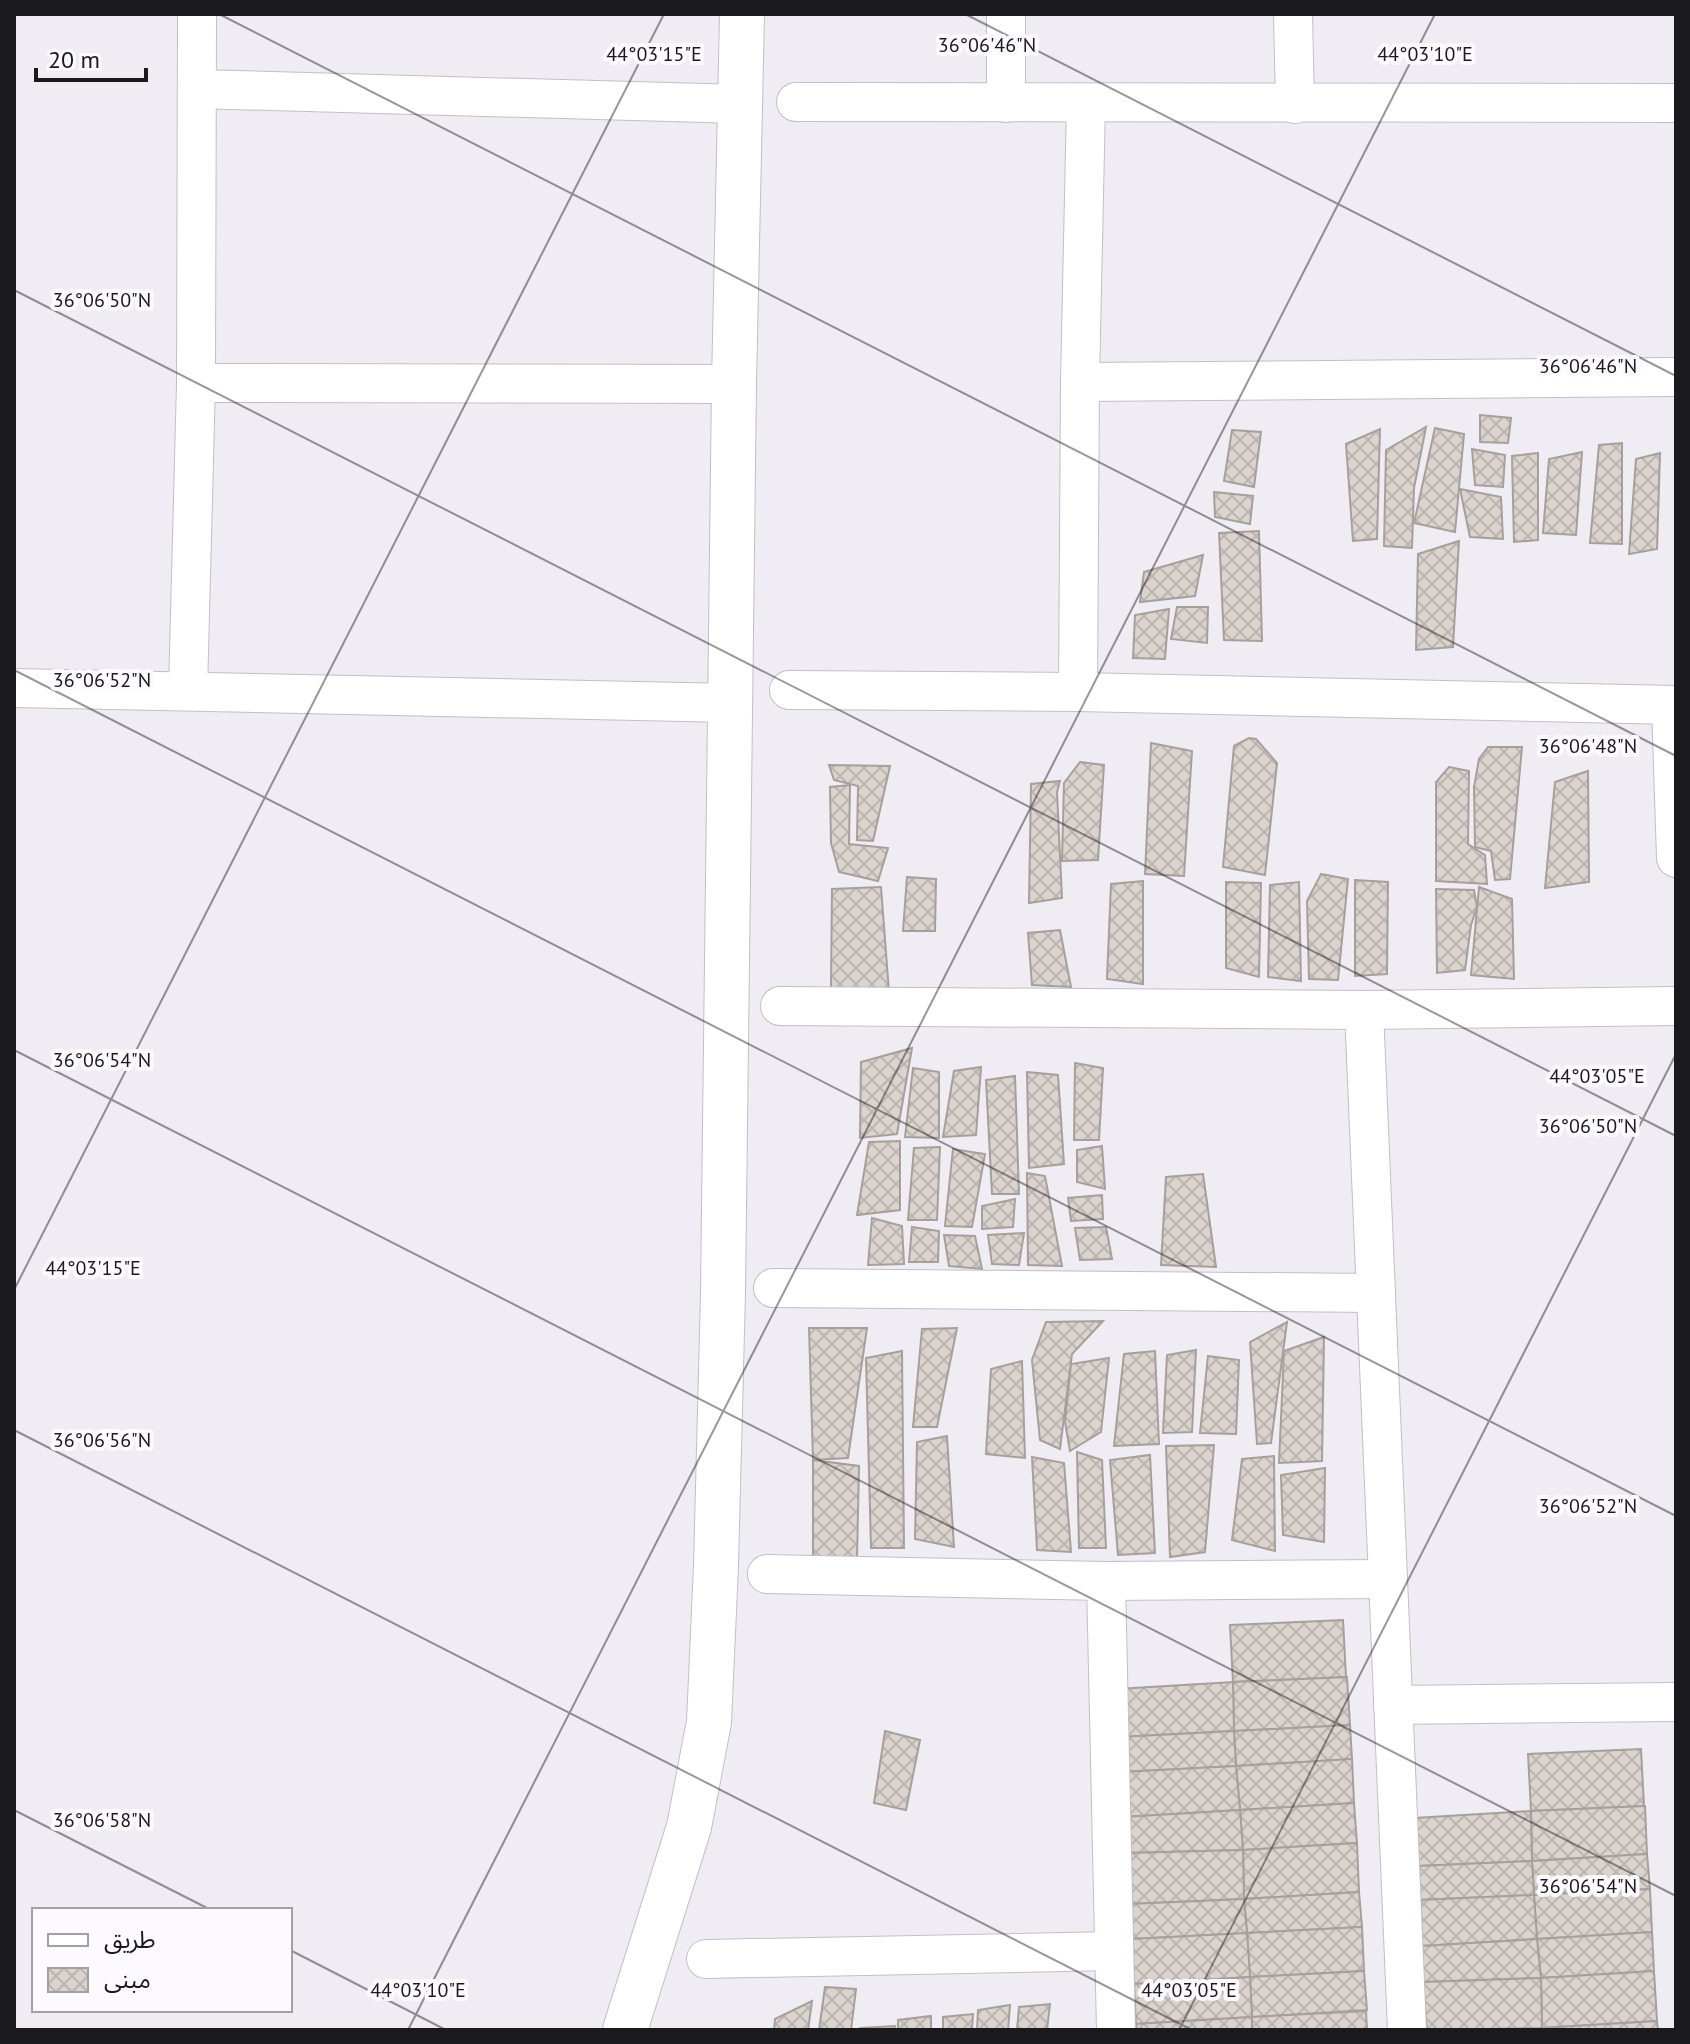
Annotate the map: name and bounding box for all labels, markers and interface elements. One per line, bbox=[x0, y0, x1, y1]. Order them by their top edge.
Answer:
scale bar bbox=[36, 32, 146, 82]
text: 36°06'46"N bbox=[938, 32, 1036, 58]
text: 44°03'15"E bbox=[606, 41, 702, 67]
text: 44°03'10"E bbox=[1377, 41, 1473, 67]
text: 20 m bbox=[48, 44, 100, 75]
text: 36°06'50"N bbox=[53, 287, 151, 313]
text: 36°06'46"N bbox=[1539, 353, 1637, 379]
text: 36°06'52"N bbox=[53, 667, 151, 693]
text: 36°06'48"N bbox=[1539, 733, 1637, 759]
text: 36°06'54"N bbox=[53, 1047, 151, 1073]
text: 44°03'05"E bbox=[1549, 1063, 1645, 1089]
text: 36°06'50"N bbox=[1539, 1113, 1637, 1139]
text: 44°03'15"E bbox=[45, 1255, 141, 1281]
text: 36°06'56"N bbox=[53, 1427, 151, 1453]
text: 36°06'52"N bbox=[1539, 1493, 1637, 1519]
text: 36°06'58"N bbox=[53, 1807, 151, 1833]
text: 36°06'54"N bbox=[1539, 1873, 1637, 1899]
legend bbox=[32, 1908, 292, 2012]
text: طريق bbox=[104, 1924, 156, 1955]
text: مبنى bbox=[104, 1964, 151, 1995]
text: 44°03'10"E bbox=[370, 1977, 466, 2003]
text: 44°03'05"E bbox=[1141, 1977, 1237, 2003]

